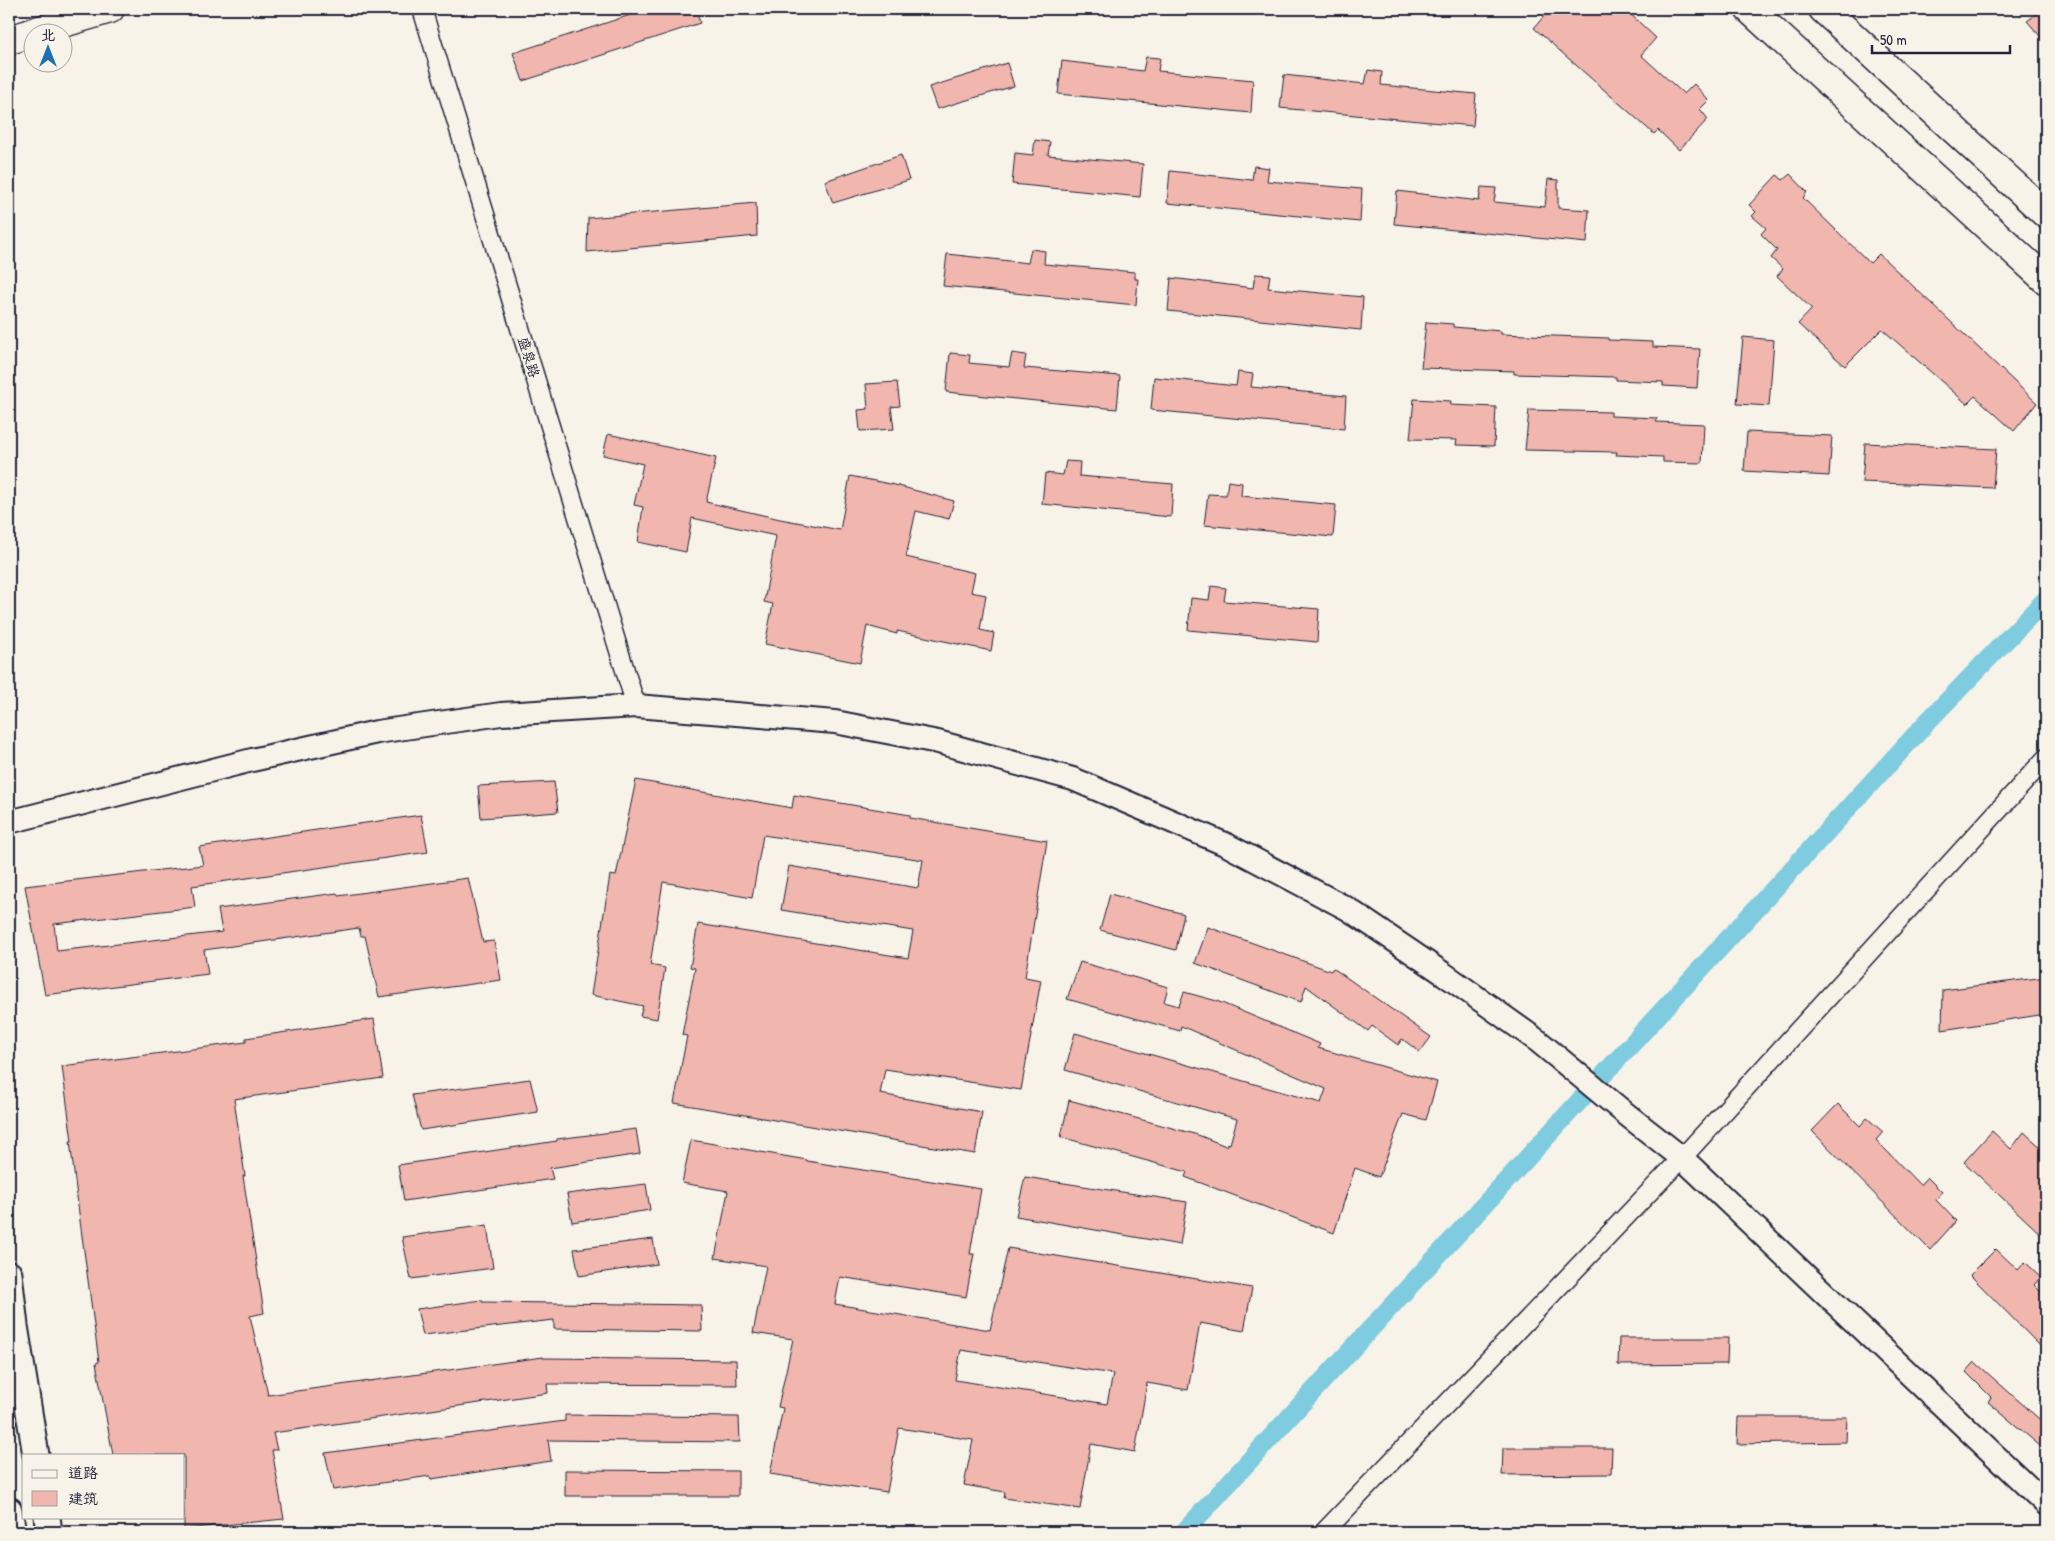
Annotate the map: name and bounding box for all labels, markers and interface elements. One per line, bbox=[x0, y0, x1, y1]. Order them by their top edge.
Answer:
north arrow bbox=[22, 22, 72, 72]
scale bar bbox=[1872, 22, 2010, 54]
text: 北 bbox=[41, 25, 55, 44]
text: 50 m bbox=[1880, 29, 1907, 50]
street label: 盛泉路 bbox=[514, 334, 545, 380]
legend bbox=[22, 1454, 185, 1518]
text: 道路 bbox=[68, 1462, 98, 1483]
text: 建筑 bbox=[68, 1488, 98, 1509]

